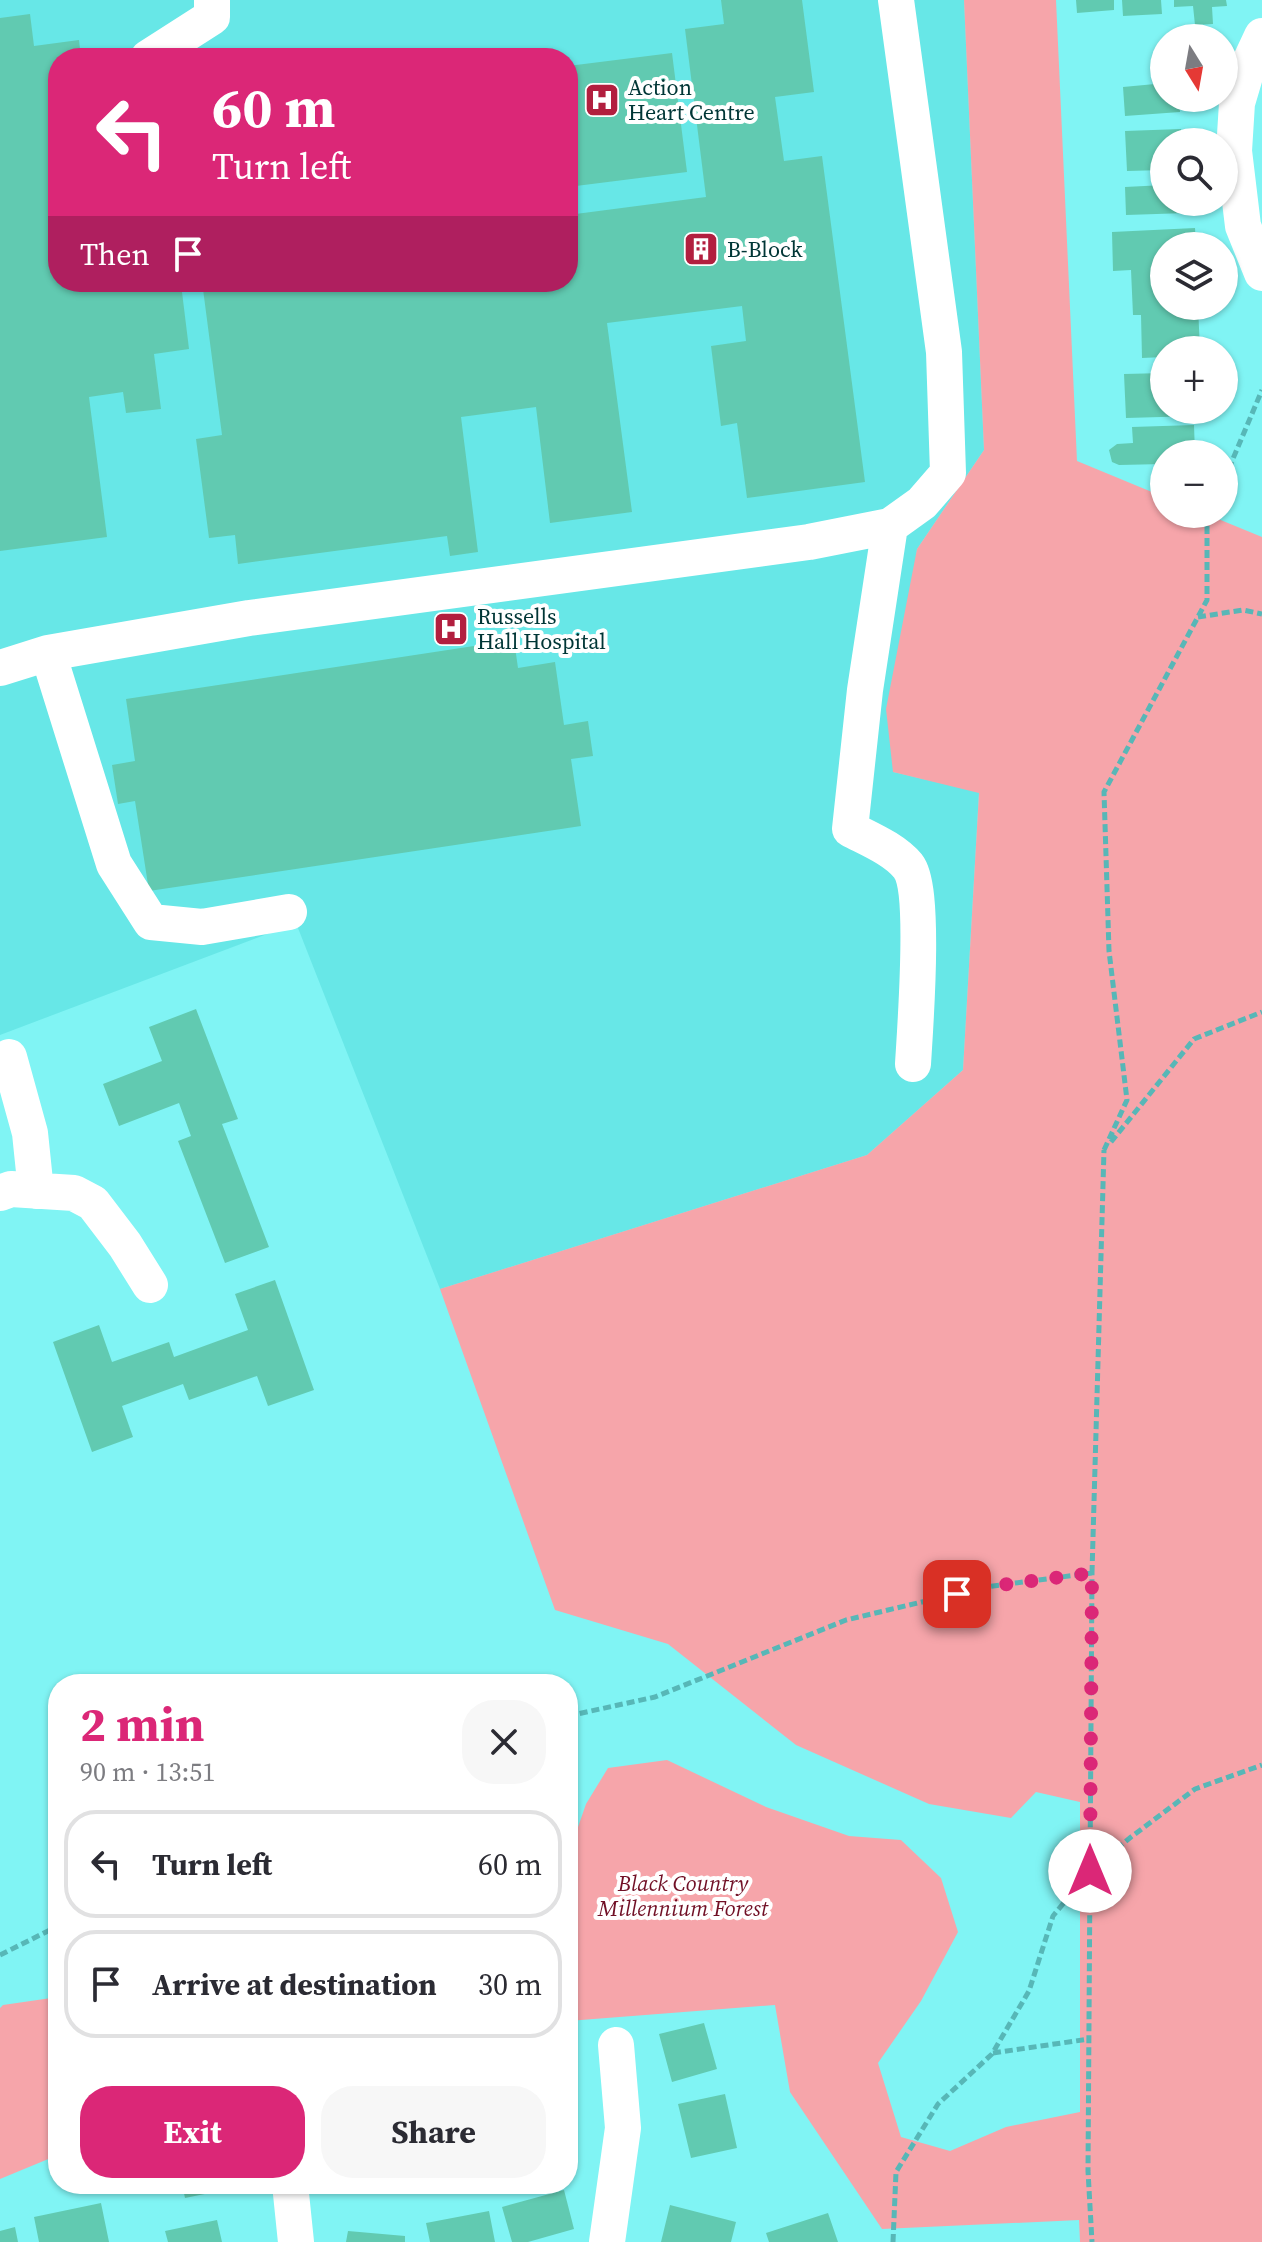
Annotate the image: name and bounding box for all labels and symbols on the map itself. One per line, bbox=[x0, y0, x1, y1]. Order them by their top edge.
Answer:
north arrow bbox=[1150, 24, 1238, 112]
place label: Action Heart Centre bbox=[628, 72, 755, 127]
hospital icon: Action Heart Centre bbox=[583, 81, 621, 119]
building icon: B-Block bbox=[682, 230, 720, 268]
place label: B-Block bbox=[727, 234, 803, 264]
place label: Russells Hall Hospital bbox=[477, 601, 606, 656]
hospital icon: Russells Hall Hospital bbox=[432, 610, 470, 648]
pin bbox=[923, 1560, 991, 1628]
position arrow bbox=[1048, 1829, 1132, 1913]
park label: Black Country Millennium Forest bbox=[597, 1868, 769, 1923]

